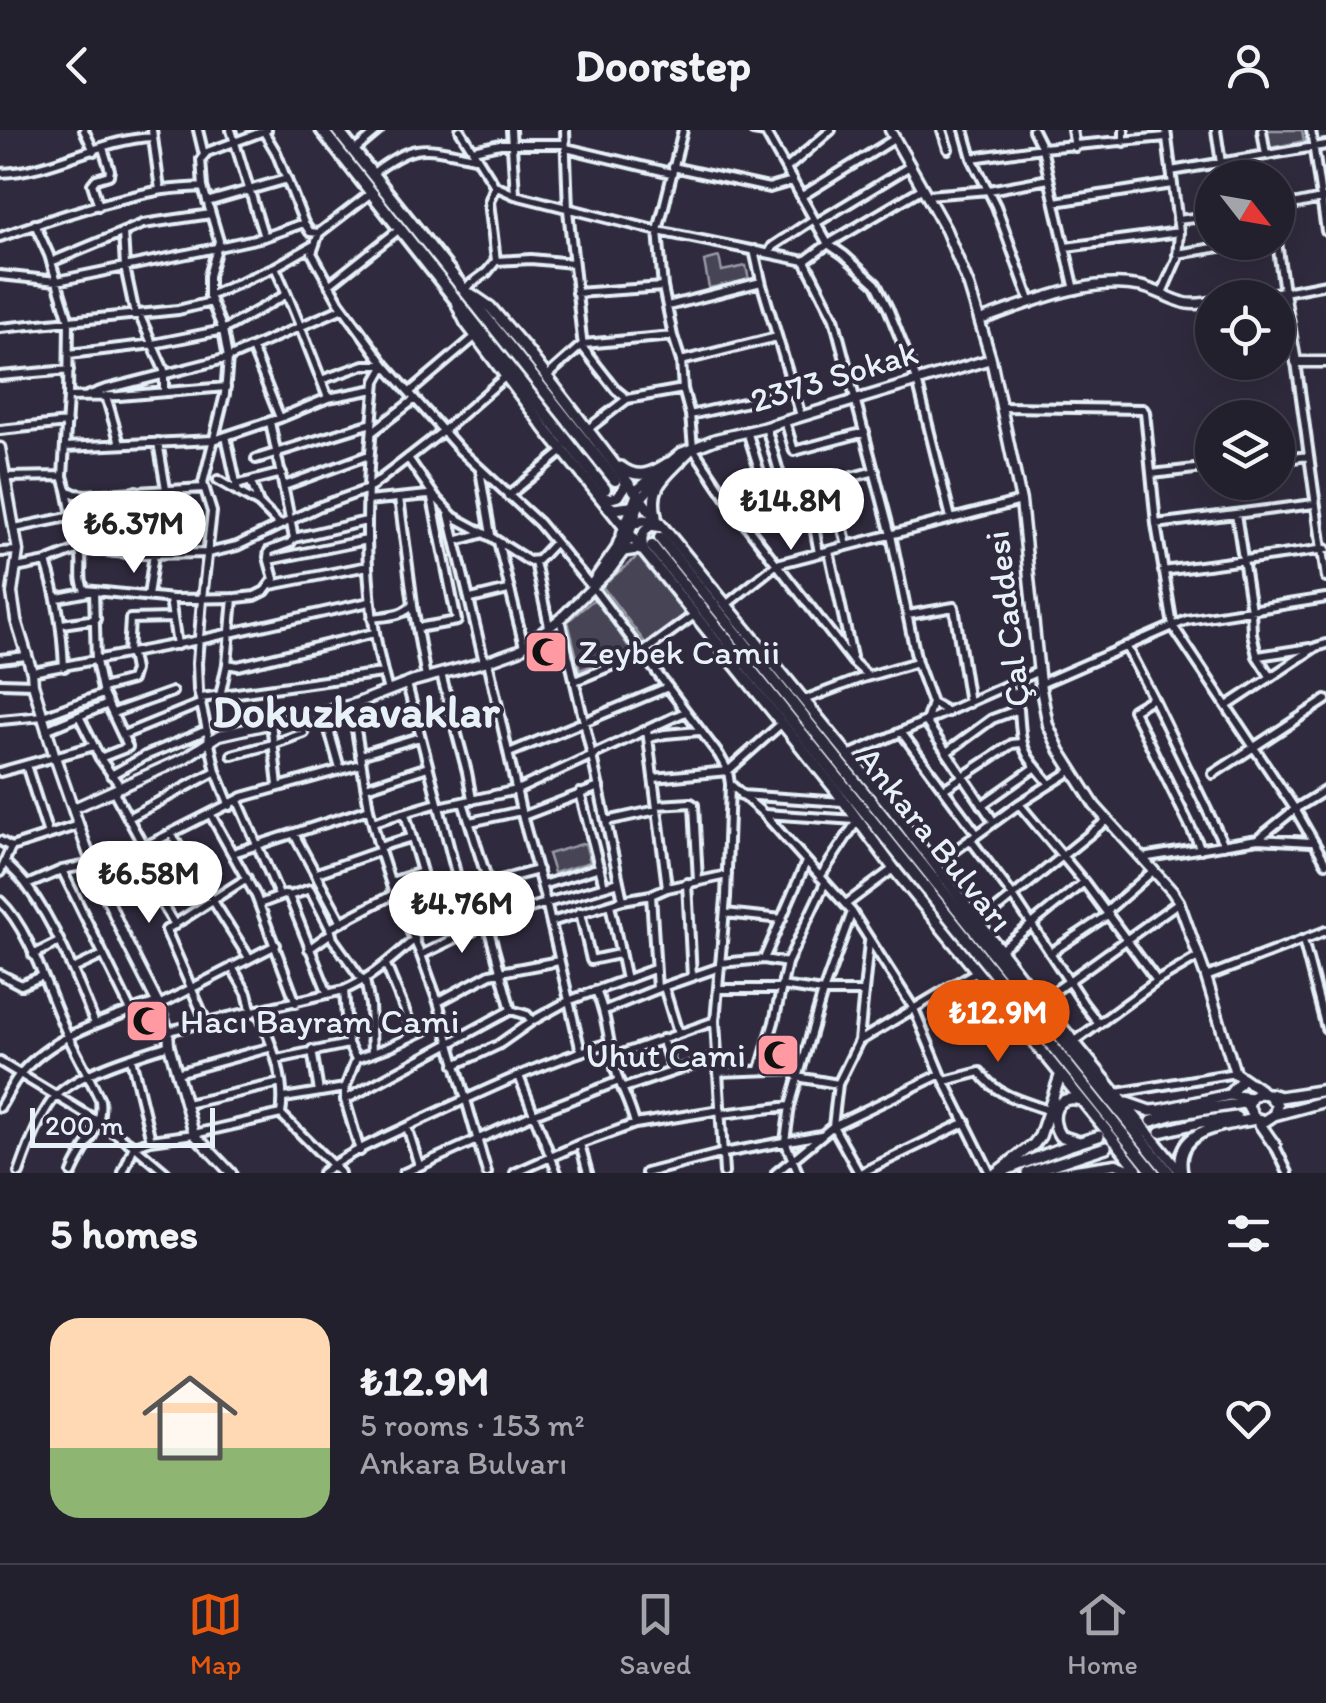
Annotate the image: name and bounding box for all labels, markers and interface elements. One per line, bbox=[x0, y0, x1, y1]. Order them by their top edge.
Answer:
icon: back bbox=[50, 38, 105, 93]
text: Doorstep bbox=[575, 38, 751, 92]
icon: person bbox=[1221, 38, 1276, 93]
north arrow bbox=[1195, 160, 1295, 260]
map controls bbox=[1195, 160, 1295, 500]
button: locate bbox=[1195, 280, 1295, 380]
street label: 2373 Sokak bbox=[745, 331, 923, 421]
button: layers bbox=[1195, 400, 1295, 500]
pin: ₺14.8M bbox=[710, 468, 872, 553]
text: ₺14.8M bbox=[740, 481, 842, 519]
pin: ₺6.37M bbox=[53, 491, 215, 576]
text: ₺6.37M bbox=[84, 504, 184, 542]
street label: Çal Caddesi bbox=[975, 528, 1039, 710]
mosque icon: Zeybek Camii bbox=[523, 629, 569, 675]
place label: Zeybek Camii bbox=[578, 631, 780, 673]
district label: Dokuzkavaklar bbox=[212, 684, 501, 738]
street label: Ankara Bulvarı bbox=[847, 738, 1023, 940]
pin: ₺6.58M bbox=[68, 841, 230, 926]
text: ₺6.58M bbox=[98, 854, 200, 892]
pin: ₺4.76M bbox=[381, 871, 543, 956]
text: ₺4.76M bbox=[411, 884, 513, 922]
pin: ₺12.9M bbox=[917, 980, 1079, 1065]
text: ₺12.9M bbox=[949, 993, 1047, 1031]
mosque icon: Hacı Bayram Cami bbox=[124, 998, 170, 1044]
place label: Hacı Bayram Cami bbox=[180, 1000, 459, 1042]
mosque icon: Uhut Cami bbox=[755, 1032, 801, 1078]
place label: Uhut Cami bbox=[586, 1034, 746, 1076]
scale bar bbox=[30, 1103, 215, 1148]
text: 200 m bbox=[45, 1108, 124, 1142]
icon: filters bbox=[1221, 1206, 1276, 1261]
text: 5 homes bbox=[50, 1208, 198, 1259]
text: ₺12.9M bbox=[360, 1355, 490, 1406]
icon: home bbox=[130, 1358, 250, 1478]
icon: heart bbox=[1221, 1391, 1276, 1446]
text: 5 rooms · 153 m² bbox=[360, 1406, 585, 1444]
text: Ankara Bulvarı bbox=[360, 1444, 567, 1482]
tab: Map bbox=[188, 1587, 243, 1681]
tab: Saved bbox=[619, 1587, 691, 1681]
tab: Home bbox=[1067, 1587, 1138, 1681]

